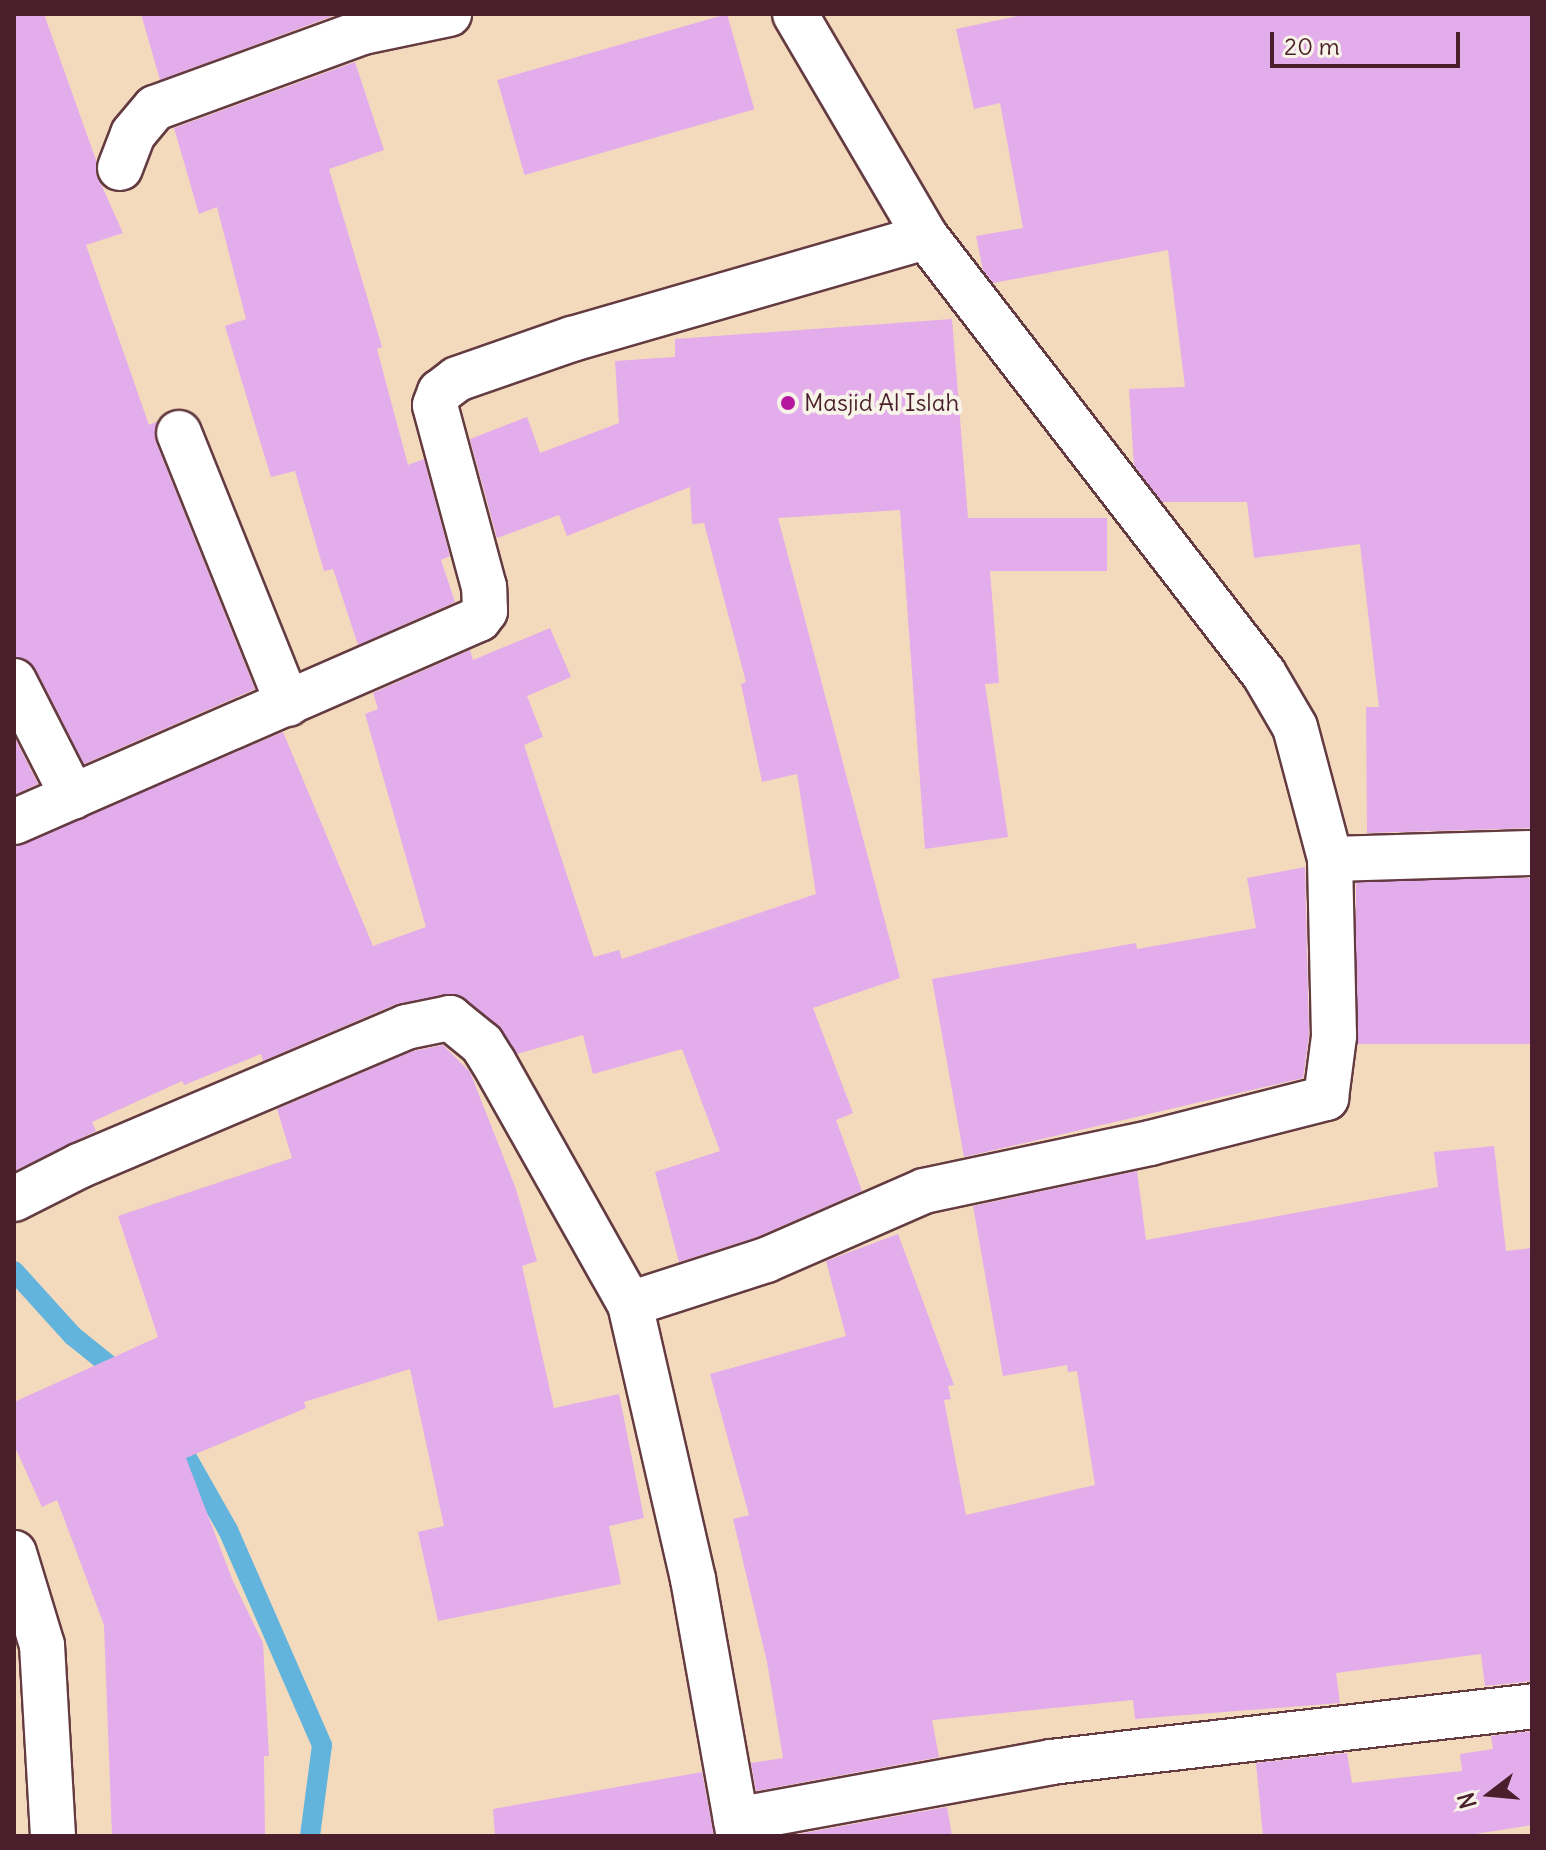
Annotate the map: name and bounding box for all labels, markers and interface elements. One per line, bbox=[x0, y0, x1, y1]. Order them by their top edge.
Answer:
scale bar bbox=[1274, 16, 1464, 66]
text: 20 m bbox=[1284, 31, 1340, 61]
place label: Masjid Al Islah bbox=[804, 389, 959, 417]
marker: Masjid Al Islah bbox=[779, 394, 797, 412]
north arrow bbox=[1450, 1754, 1530, 1834]
text: N bbox=[1451, 1789, 1482, 1812]

